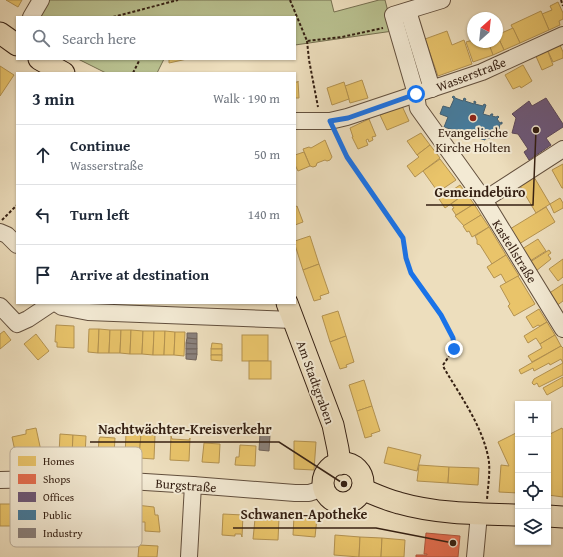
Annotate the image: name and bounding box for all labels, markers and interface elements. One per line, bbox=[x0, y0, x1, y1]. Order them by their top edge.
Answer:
north arrow bbox=[467, 12, 503, 48]
search box bbox=[16, 16, 296, 60]
icon: search bbox=[30, 27, 52, 49]
text: Search here bbox=[62, 28, 136, 49]
street label: Wasserstraße bbox=[434, 52, 509, 96]
route start bbox=[407, 85, 425, 103]
text: 3 min bbox=[32, 86, 74, 111]
text: Walk · 190 m bbox=[213, 89, 280, 108]
marker: Evangelische Kirche Holten bbox=[468, 113, 478, 123]
place label: Evangelische Kirche Holten bbox=[435, 123, 511, 157]
text: Continue bbox=[70, 135, 131, 156]
icon: ahead bbox=[32, 144, 54, 166]
text: 50 m bbox=[254, 145, 280, 164]
text: Wasserstraße bbox=[70, 156, 143, 175]
callout: Gemeindebüro bbox=[426, 179, 533, 205]
text: Gemeindebüro bbox=[434, 182, 526, 202]
icon: left bbox=[32, 204, 54, 226]
text: Turn left bbox=[70, 204, 129, 225]
text: 140 m bbox=[248, 205, 280, 224]
street label: Kastellstraße bbox=[487, 216, 542, 287]
icon: arrive bbox=[32, 264, 54, 286]
text: Arrive at destination bbox=[70, 264, 209, 285]
street label: Am Stadtgraben bbox=[292, 338, 340, 427]
route end bbox=[445, 340, 463, 358]
map controls bbox=[515, 401, 551, 545]
button: + bbox=[515, 401, 551, 437]
callout: Nachtwächter-Kreisverkehr bbox=[90, 416, 279, 442]
text: Nachtwächter-Kreisverkehr bbox=[98, 419, 272, 439]
button: − bbox=[515, 437, 551, 473]
legend bbox=[10, 447, 142, 547]
text: Homes bbox=[43, 453, 74, 469]
text: Shops bbox=[43, 471, 70, 487]
button: locate bbox=[515, 473, 551, 509]
street label: Burgstraße bbox=[155, 474, 217, 497]
text: Offices bbox=[43, 489, 74, 505]
callout: Schwanen-Apotheke bbox=[233, 502, 376, 528]
text: Schwanen-Apotheke bbox=[241, 504, 368, 524]
text: Public bbox=[43, 507, 72, 523]
button: layers bbox=[515, 509, 551, 545]
text: Industry bbox=[43, 525, 83, 541]

